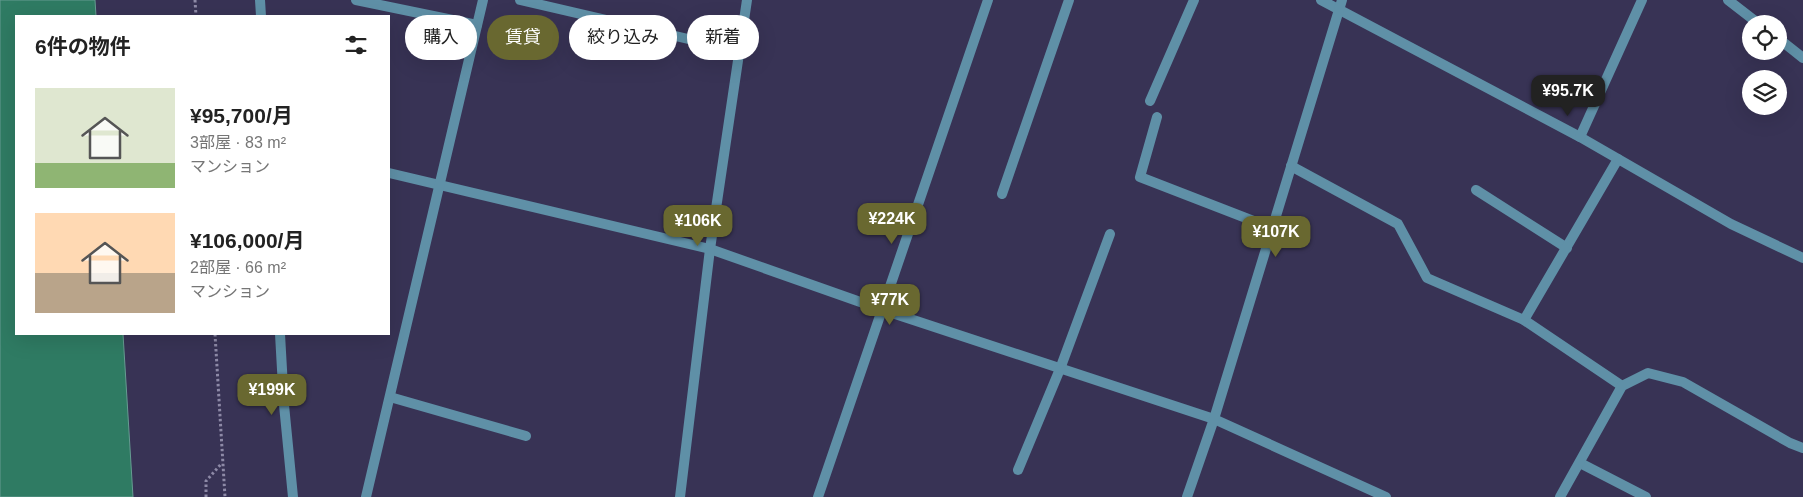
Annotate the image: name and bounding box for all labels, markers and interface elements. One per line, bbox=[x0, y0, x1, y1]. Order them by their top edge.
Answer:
chip: 購入 bbox=[405, 15, 477, 60]
chip: 賃貸 bbox=[487, 15, 559, 60]
chip: 絞り込み bbox=[569, 15, 677, 60]
chip: 新着 bbox=[687, 15, 759, 60]
map controls bbox=[1742, 15, 1787, 115]
button: locate bbox=[1742, 15, 1787, 60]
icon: filters bbox=[342, 31, 370, 59]
text: 6件の物件 bbox=[35, 35, 131, 58]
button: layers bbox=[1742, 70, 1787, 115]
pin: ¥95.7K bbox=[1527, 74, 1609, 117]
text: ¥95.7K bbox=[1542, 82, 1594, 99]
text: ¥95,700/月 bbox=[190, 104, 293, 127]
icon: home bbox=[75, 108, 135, 168]
text: 3部屋 · 83 m² bbox=[190, 134, 286, 151]
text: マンション bbox=[190, 158, 270, 175]
pin: ¥224K bbox=[857, 202, 927, 245]
pin: ¥106K bbox=[663, 204, 733, 247]
text: ¥224K bbox=[868, 210, 916, 227]
text: ¥106K bbox=[674, 212, 722, 229]
pin: ¥107K bbox=[1241, 216, 1311, 258]
text: ¥107K bbox=[1252, 223, 1300, 240]
text: ¥106,000/月 bbox=[190, 229, 304, 252]
icon: home bbox=[75, 233, 135, 293]
text: 2部屋 · 66 m² bbox=[190, 259, 286, 276]
text: マンション bbox=[190, 283, 270, 300]
pin: ¥77K bbox=[860, 284, 920, 326]
text: ¥77K bbox=[871, 291, 909, 308]
pin: ¥199K bbox=[237, 374, 307, 416]
text: ¥199K bbox=[248, 381, 296, 398]

